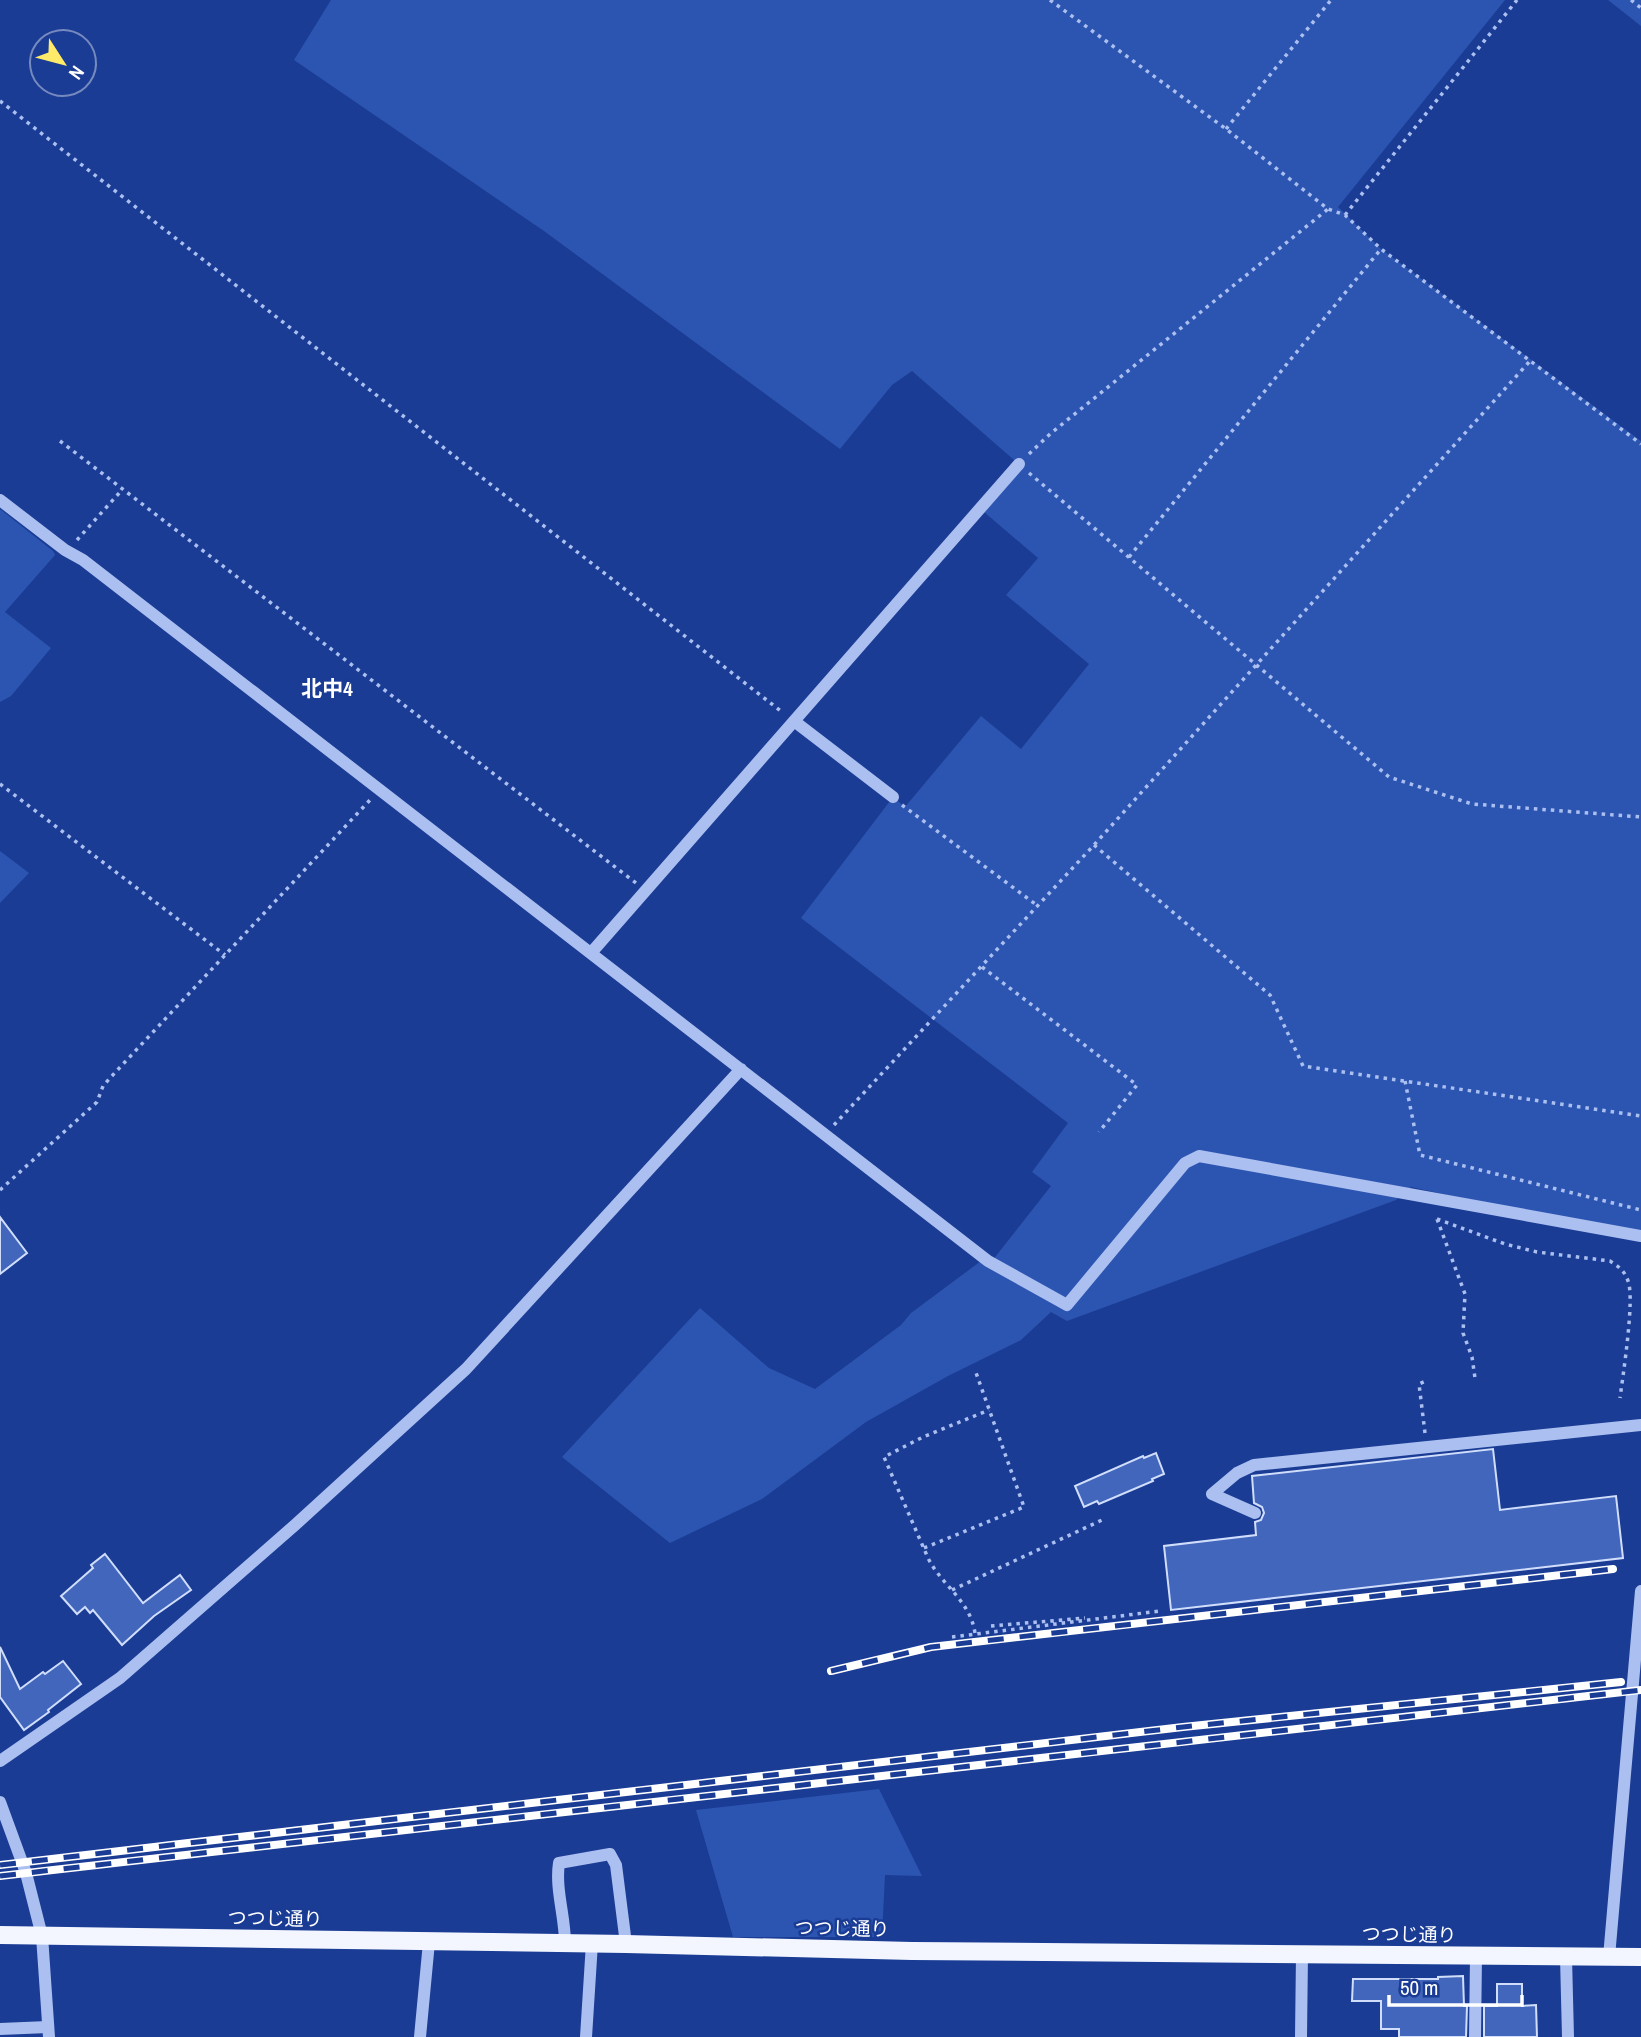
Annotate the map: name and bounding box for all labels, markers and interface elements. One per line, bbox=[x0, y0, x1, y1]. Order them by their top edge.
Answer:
north arrow bbox=[28, 28, 98, 98]
text: N bbox=[63, 61, 91, 85]
district label: 北中4 bbox=[301, 674, 353, 703]
street label: つつじ通り bbox=[227, 1904, 323, 1932]
street label: つつじ通り bbox=[794, 1914, 890, 1942]
street label: つつじ通り bbox=[1361, 1920, 1457, 1948]
scale bar bbox=[1389, 1964, 1522, 2008]
text: 50 m bbox=[1400, 1973, 1438, 2002]

